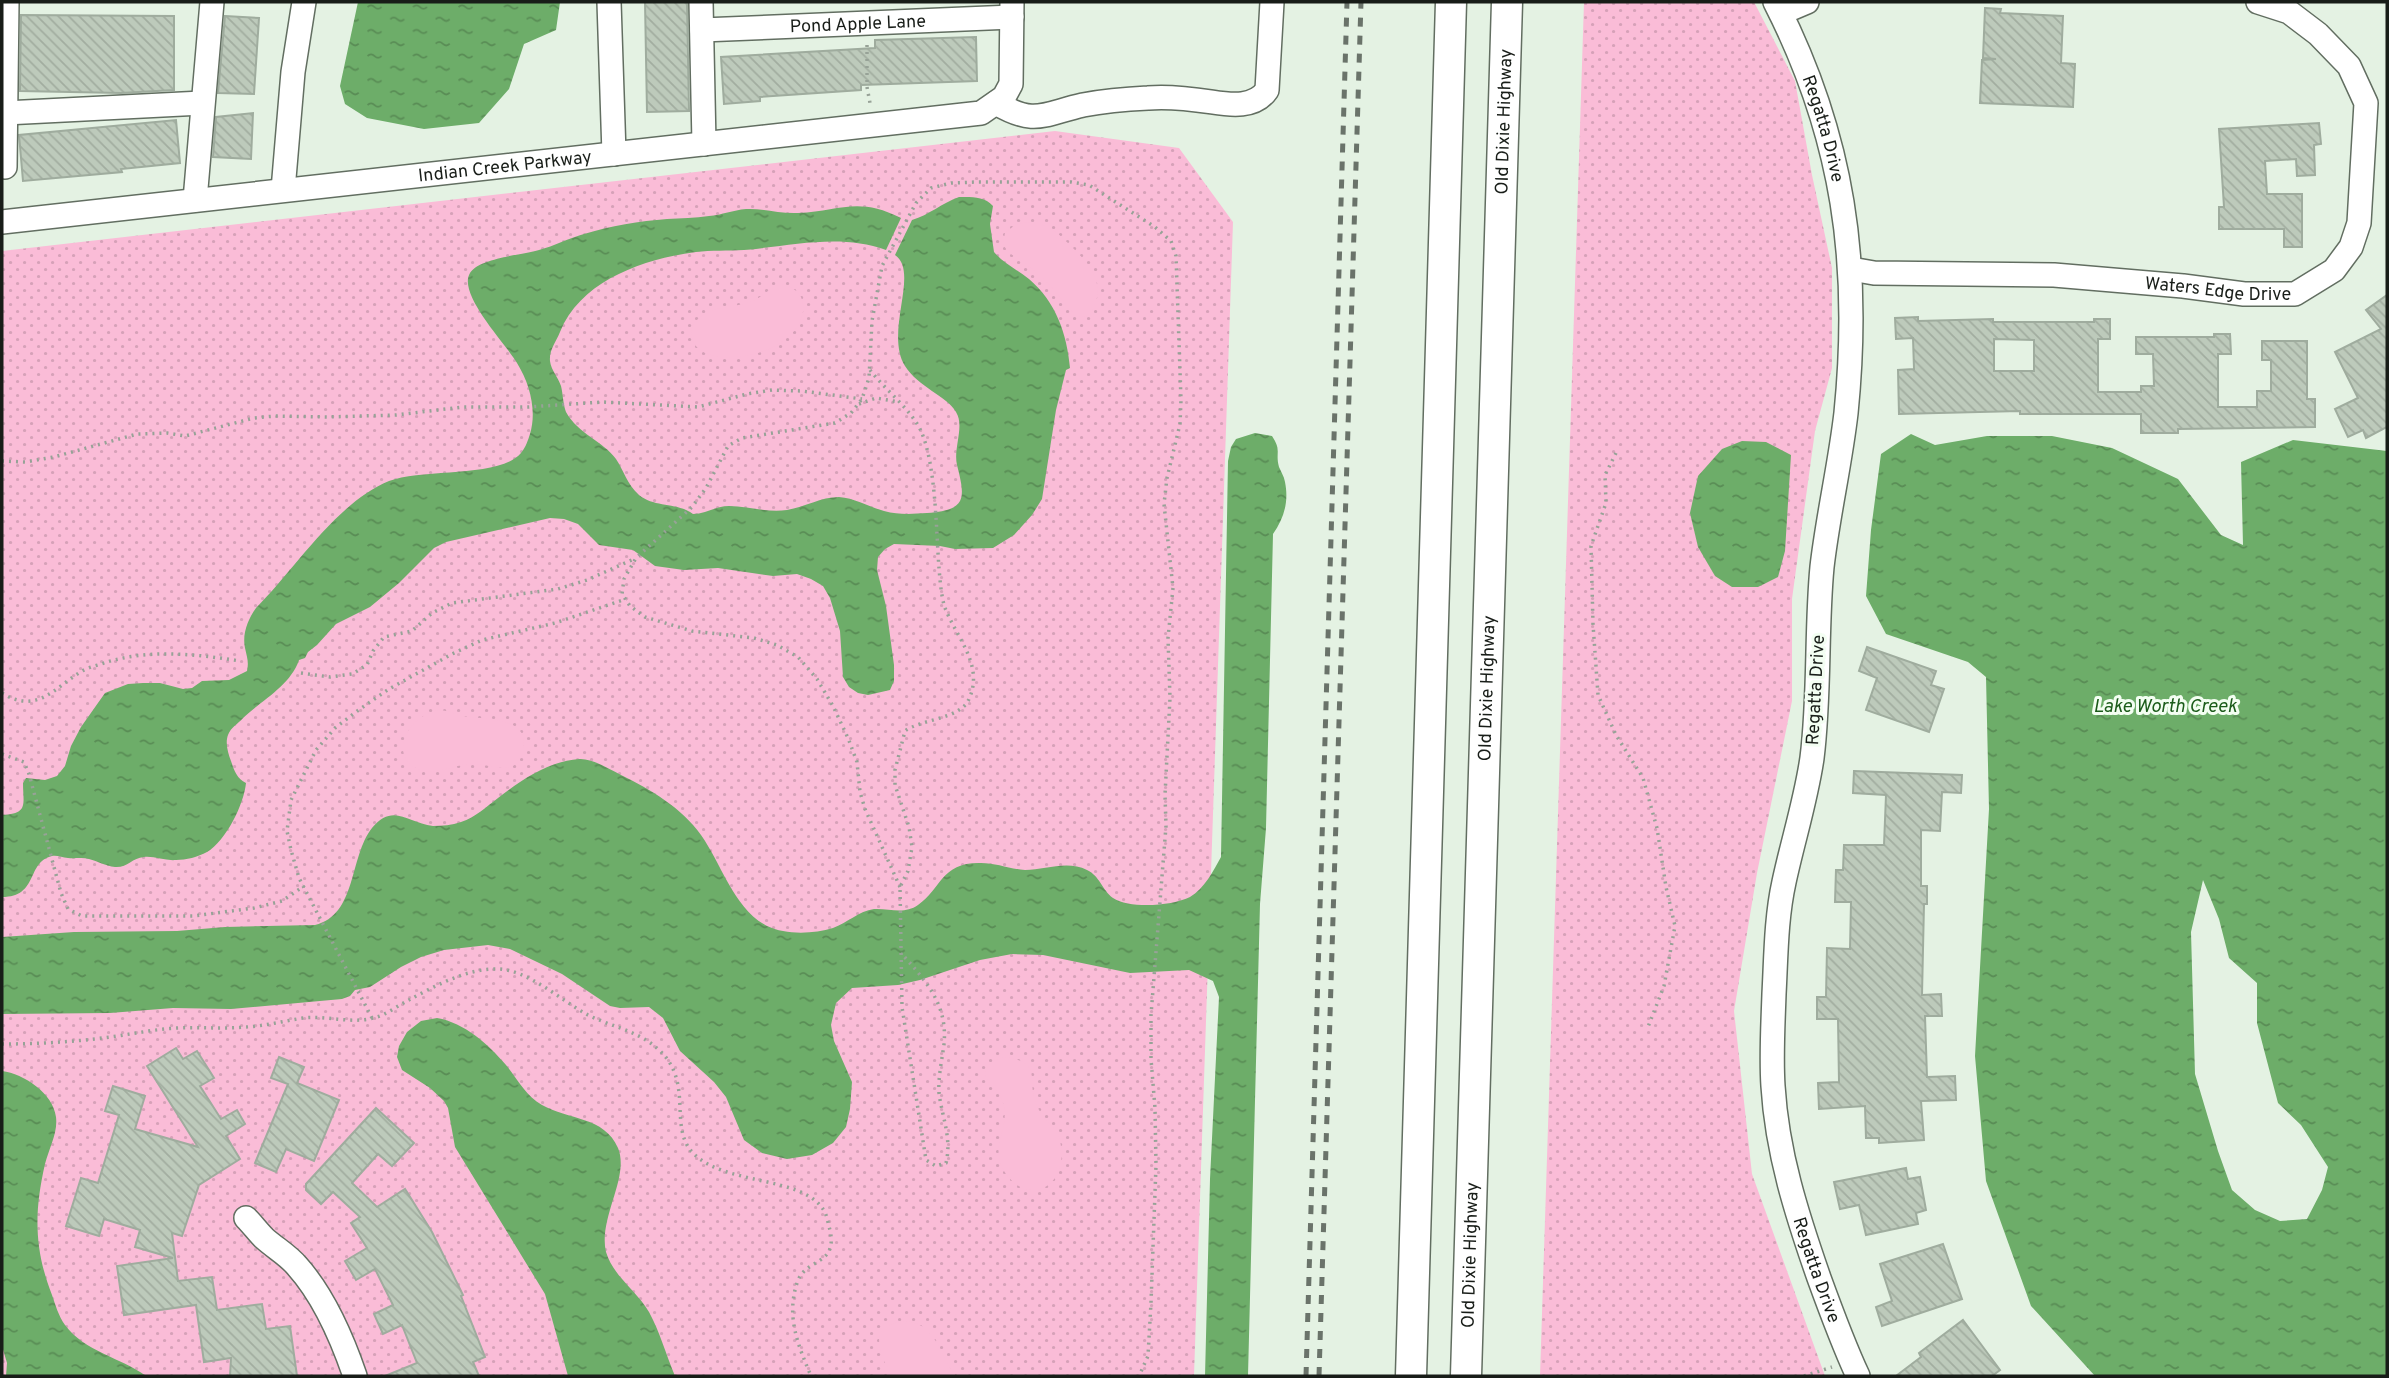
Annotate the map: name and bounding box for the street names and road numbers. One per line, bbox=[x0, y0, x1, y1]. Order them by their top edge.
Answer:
street label: Pond Apple Lane bbox=[789, 11, 927, 39]
street label: Old Dixie Highway bbox=[1491, 48, 1519, 195]
street label: Regatta Drive bbox=[1796, 72, 1848, 184]
street label: Indian Creek Parkway bbox=[417, 146, 593, 189]
street label: Waters Edge Drive bbox=[2144, 273, 2291, 307]
street label: Old Dixie Highway bbox=[1474, 615, 1502, 762]
street label: Regatta Drive bbox=[1802, 634, 1831, 746]
street label: Old Dixie Highway bbox=[1457, 1182, 1485, 1328]
street label: Regatta Drive bbox=[1786, 1214, 1845, 1327]

